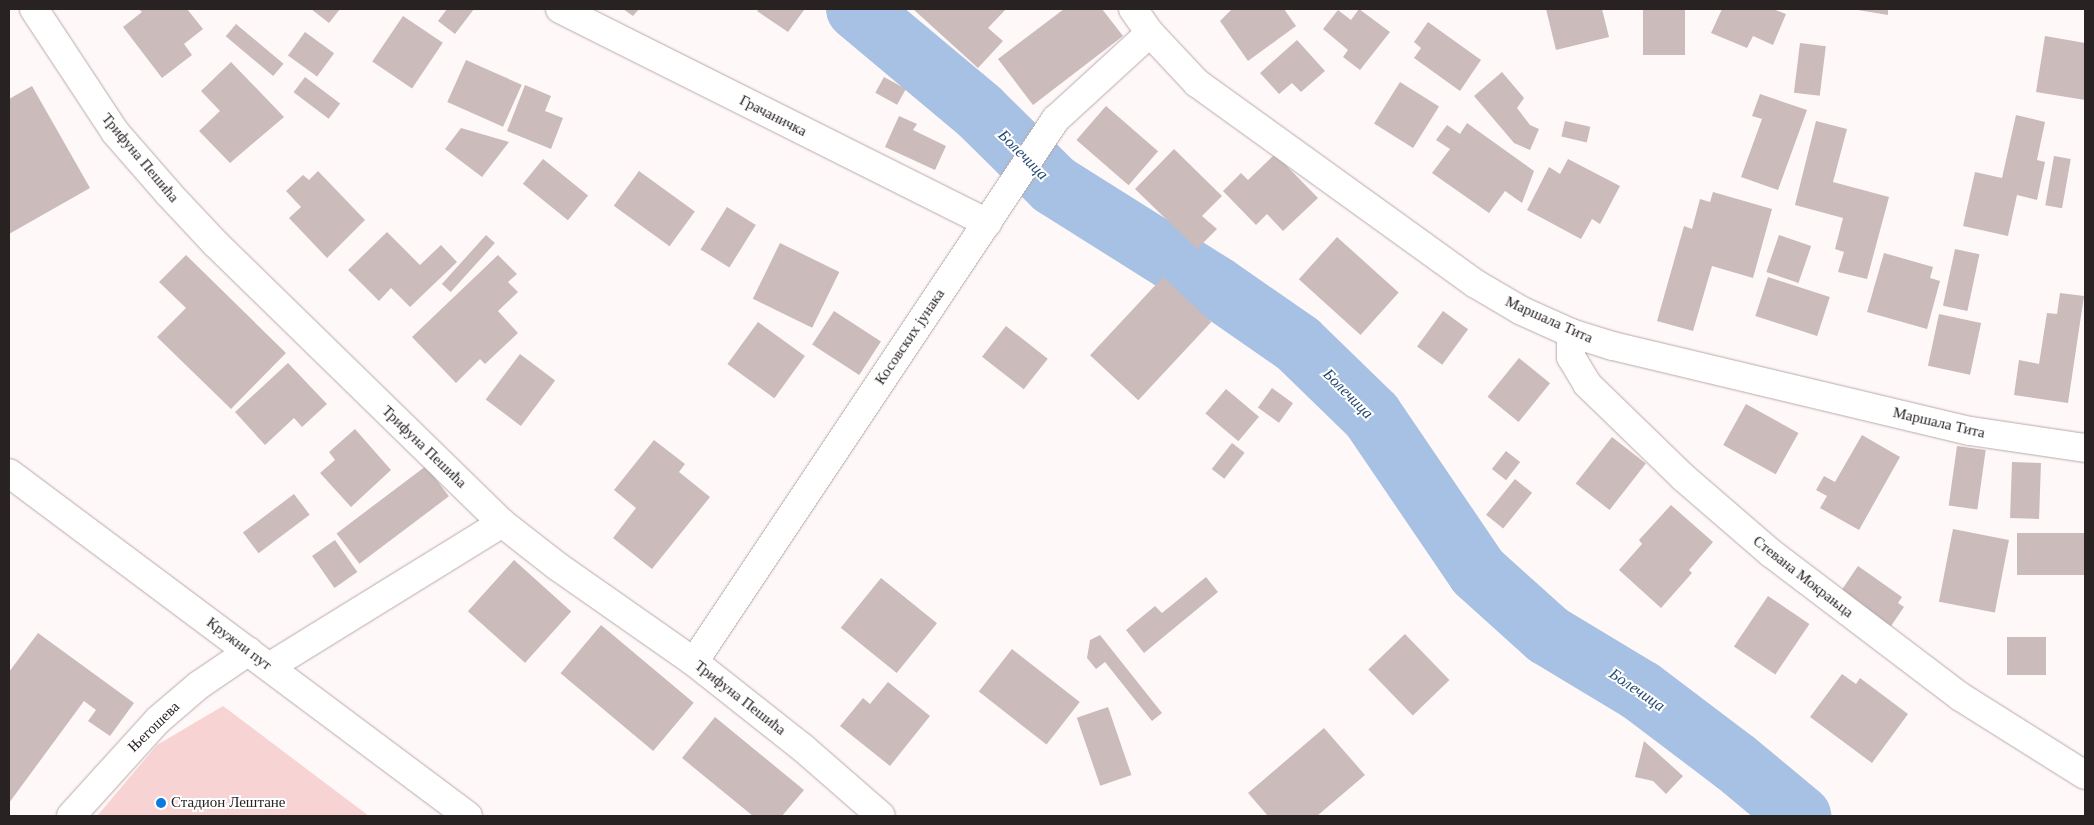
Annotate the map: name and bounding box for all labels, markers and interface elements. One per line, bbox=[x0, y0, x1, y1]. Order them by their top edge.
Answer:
street label: Грачаничка bbox=[736, 91, 810, 141]
street label: Трифуна Пешића bbox=[98, 110, 182, 206]
water label: Болечица bbox=[994, 126, 1052, 184]
street label: Косовских јунака bbox=[871, 286, 949, 388]
street label: Маршала Тита bbox=[1502, 293, 1596, 347]
water label: Болечица bbox=[1319, 365, 1377, 423]
street label: Трифуна Пешића bbox=[378, 402, 470, 492]
street label: Маршала Тита bbox=[1891, 404, 1987, 442]
street label: Стевана Мокрањца bbox=[1749, 532, 1857, 622]
street label: Кружни пут bbox=[203, 614, 275, 674]
street label: Трифуна Пешића bbox=[691, 657, 789, 739]
water label: Болечица bbox=[1605, 664, 1669, 716]
street label: Његошева bbox=[124, 698, 184, 756]
place label: Стадион Лештане bbox=[171, 794, 285, 812]
marker: Стадион Лештане bbox=[155, 797, 167, 809]

